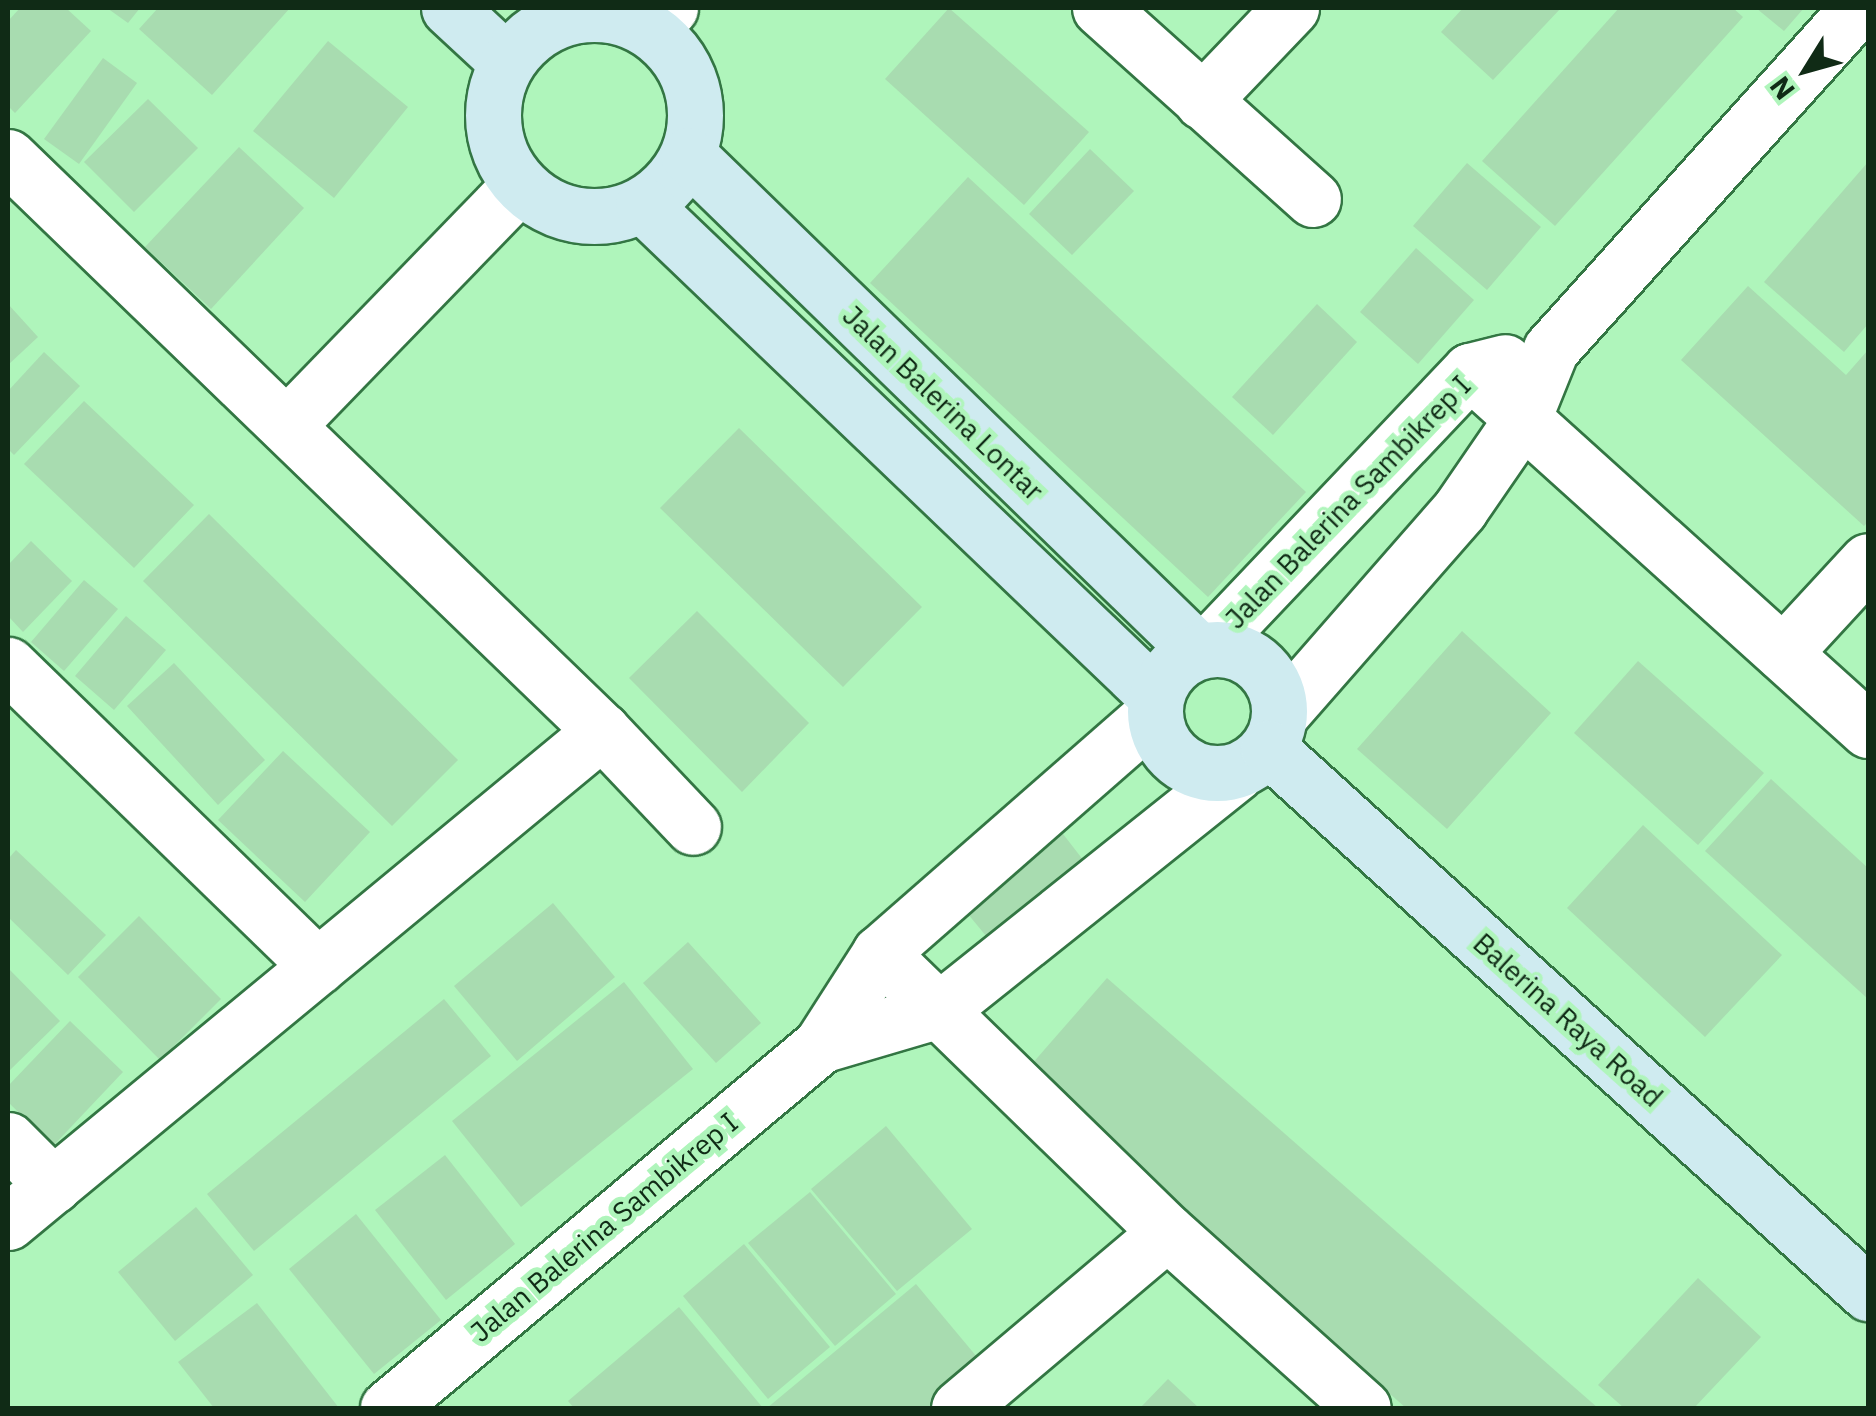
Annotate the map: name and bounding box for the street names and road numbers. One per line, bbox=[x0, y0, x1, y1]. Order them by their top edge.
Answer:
street label: Jalan Balerina Lontar bbox=[836, 299, 1050, 507]
street label: Jalan Balerina Sambikrep I bbox=[1218, 369, 1478, 635]
street label: Balerina Raya Road bbox=[1466, 926, 1670, 1114]
street label: Jalan Balerina Sambikrep I bbox=[464, 1105, 744, 1349]

